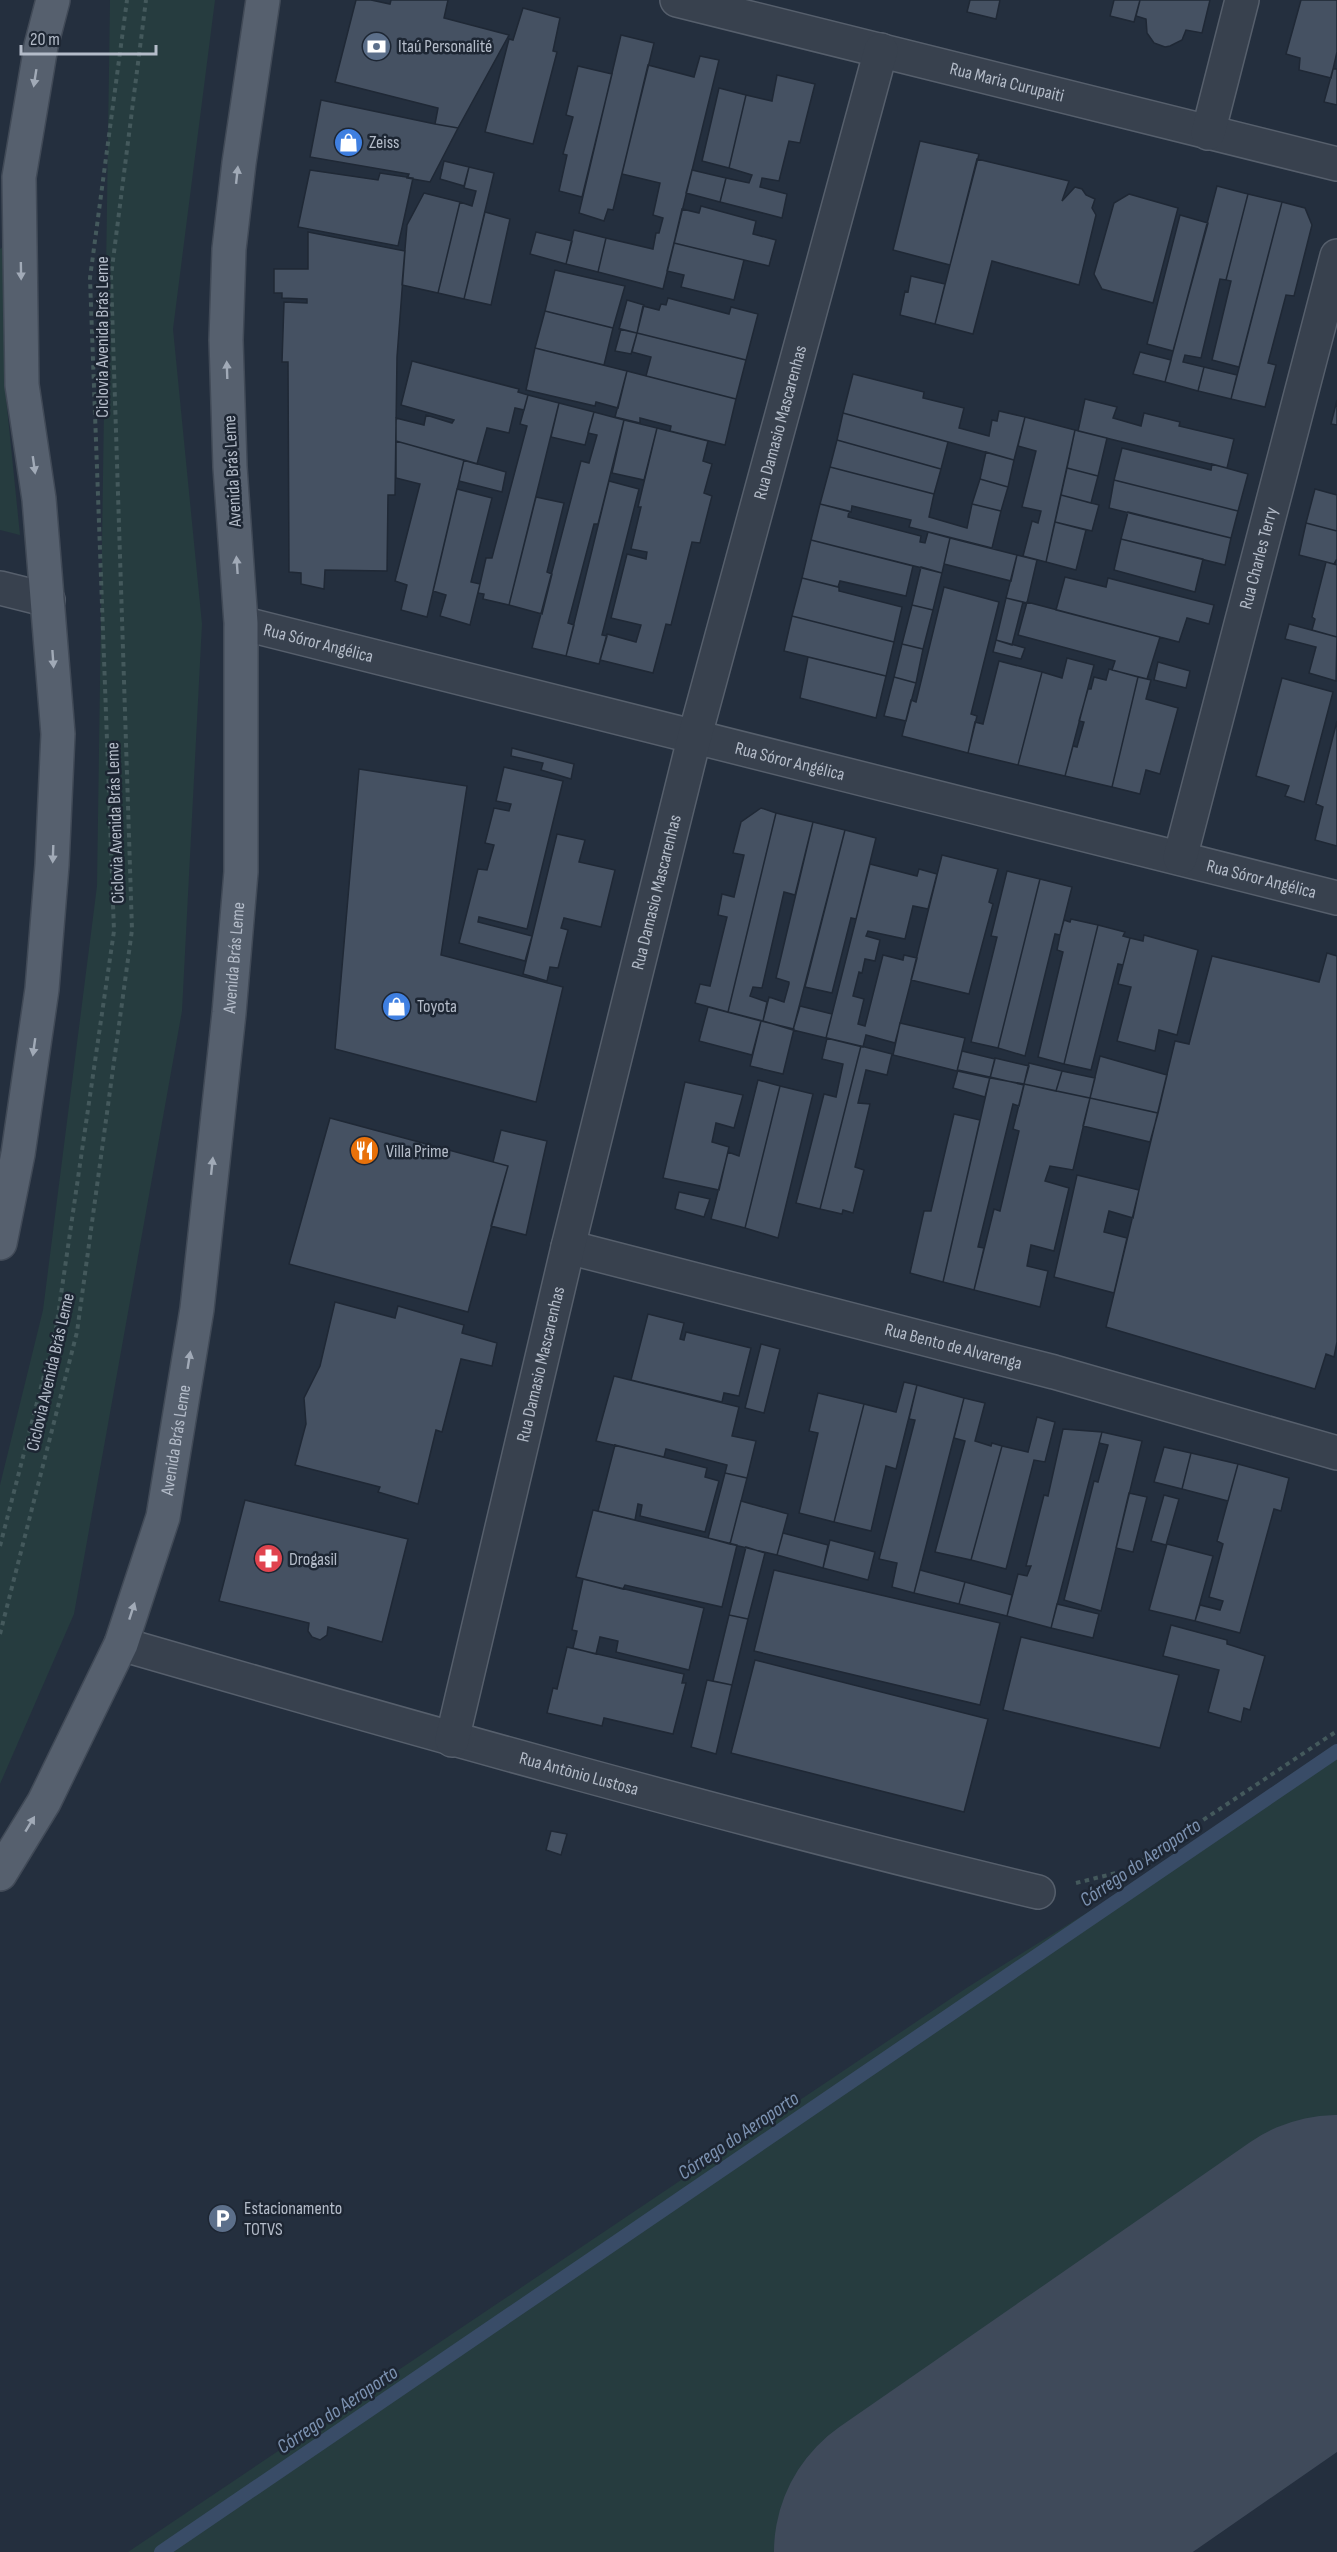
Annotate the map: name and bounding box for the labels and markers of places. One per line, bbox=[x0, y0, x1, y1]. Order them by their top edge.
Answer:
bank icon: Itaú Personalité bbox=[361, 30, 393, 62]
place label: Itaú Personalité bbox=[398, 36, 492, 57]
shop icon: Zeiss bbox=[332, 126, 364, 158]
place label: Zeiss bbox=[369, 132, 399, 153]
shop icon: Toyota bbox=[380, 990, 412, 1022]
place label: Toyota bbox=[417, 996, 457, 1017]
restaurant icon: Villa Prime bbox=[349, 1135, 381, 1167]
place label: Villa Prime bbox=[386, 1141, 449, 1162]
pharmacy icon: Drogasil bbox=[252, 1543, 284, 1575]
place label: Drogasil bbox=[289, 1549, 337, 1570]
place label: Estacionamento TOTVS bbox=[244, 2198, 342, 2240]
parking icon: Estacionamento TOTVS bbox=[207, 2202, 239, 2234]

